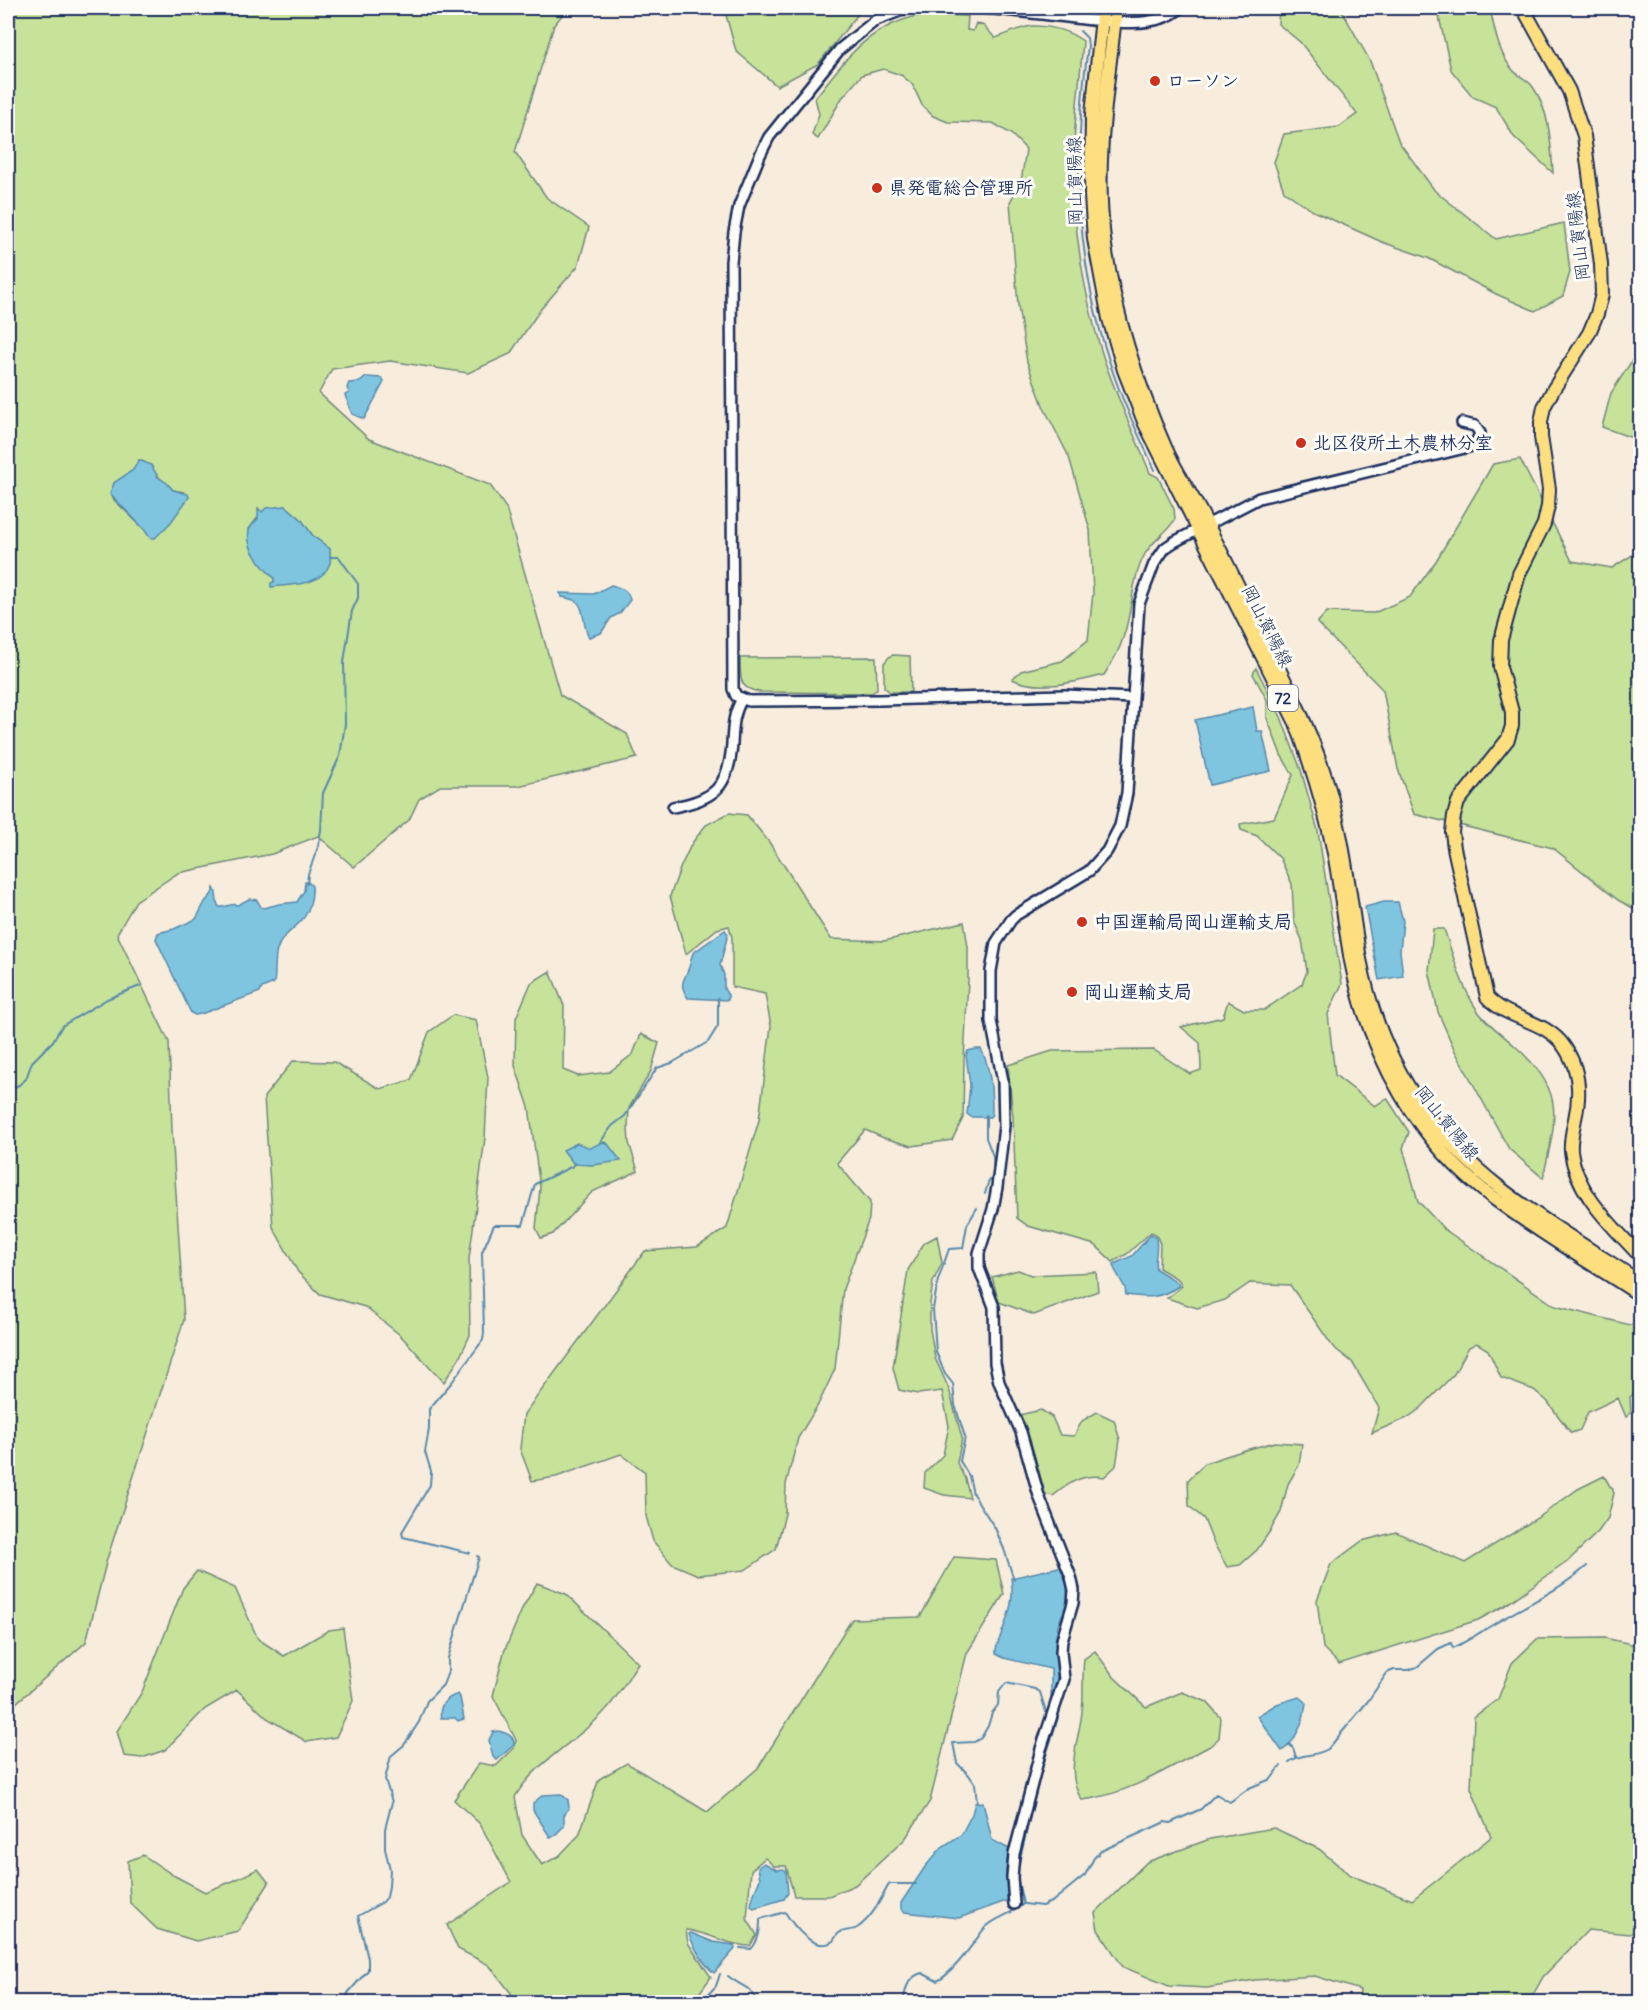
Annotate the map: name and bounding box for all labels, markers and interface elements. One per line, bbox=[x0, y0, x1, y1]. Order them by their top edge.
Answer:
place label: ローソン bbox=[1167, 69, 1239, 92]
marker: ローソン bbox=[1148, 74, 1162, 88]
street label: 岡山賀陽線 bbox=[1062, 136, 1087, 226]
place label: 県発電総合管理所 bbox=[889, 176, 1033, 199]
marker: 県発電総合管理所 bbox=[870, 181, 884, 195]
street label: 岡山賀陽線 bbox=[1561, 190, 1594, 282]
place label: 北区役所土木農林分室 bbox=[1313, 431, 1493, 454]
marker: 北区役所土木農林分室 bbox=[1294, 436, 1308, 450]
street label: 岡山賀陽線 bbox=[1237, 580, 1298, 671]
road number: 72 bbox=[1268, 685, 1298, 711]
place label: 中国運輸局岡山運輸支局 bbox=[1094, 910, 1292, 933]
marker: 中国運輸局岡山運輸支局 bbox=[1075, 915, 1089, 929]
place label: 岡山運輸支局 bbox=[1084, 980, 1192, 1003]
marker: 岡山運輸支局 bbox=[1065, 985, 1079, 999]
street label: 岡山賀陽線 bbox=[1410, 1080, 1485, 1165]

